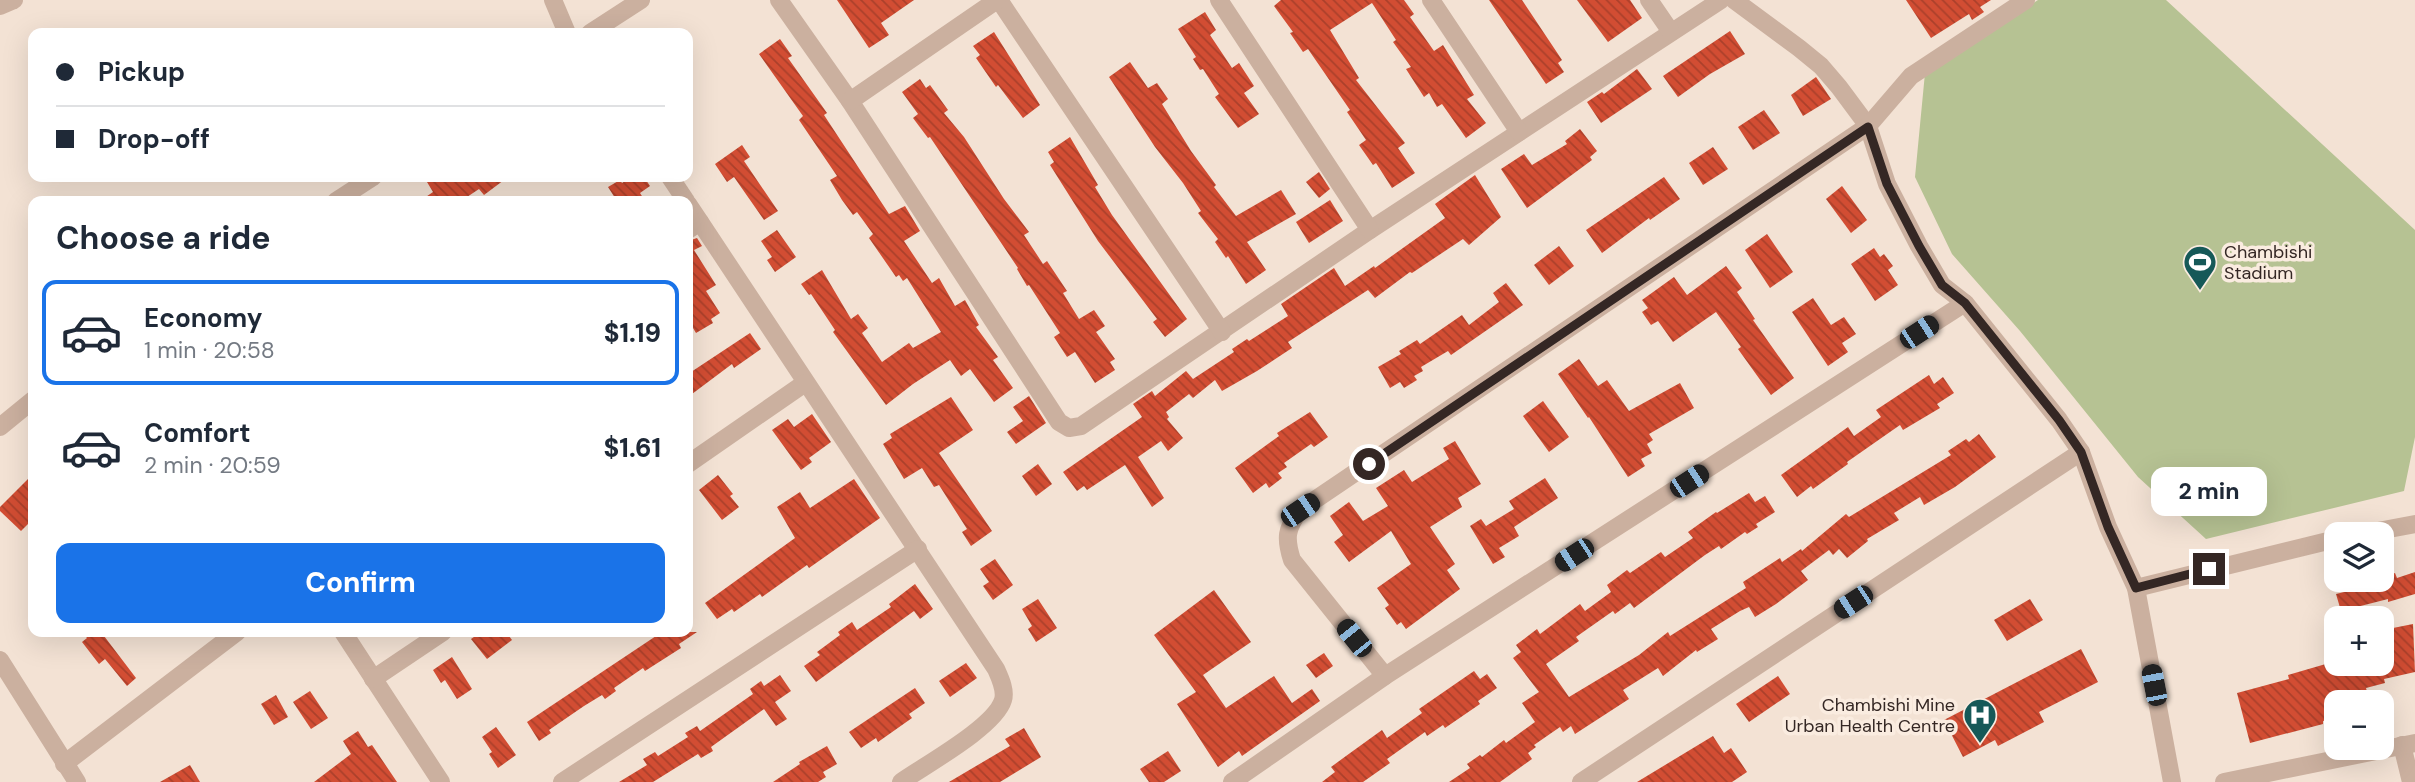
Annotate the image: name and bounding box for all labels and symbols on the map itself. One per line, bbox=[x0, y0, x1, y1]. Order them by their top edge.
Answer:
place label: Chambishi Stadium bbox=[2224, 240, 2312, 285]
sports icon: Chambishi Stadium bbox=[2181, 243, 2219, 292]
car bbox=[1896, 312, 1943, 352]
route start bbox=[1353, 448, 1385, 480]
car bbox=[1666, 461, 1713, 501]
callout: 2 min bbox=[2151, 468, 2267, 516]
car bbox=[1277, 490, 1324, 530]
car bbox=[1551, 535, 1598, 575]
route end bbox=[2193, 553, 2225, 585]
car bbox=[1830, 582, 1877, 622]
car bbox=[1333, 615, 1376, 661]
car bbox=[2140, 662, 2169, 708]
place label: Chambishi Mine Urban Health Centre bbox=[1785, 693, 1955, 738]
hospital icon: Chambishi Mine Urban Health Centre bbox=[1961, 696, 1999, 745]

